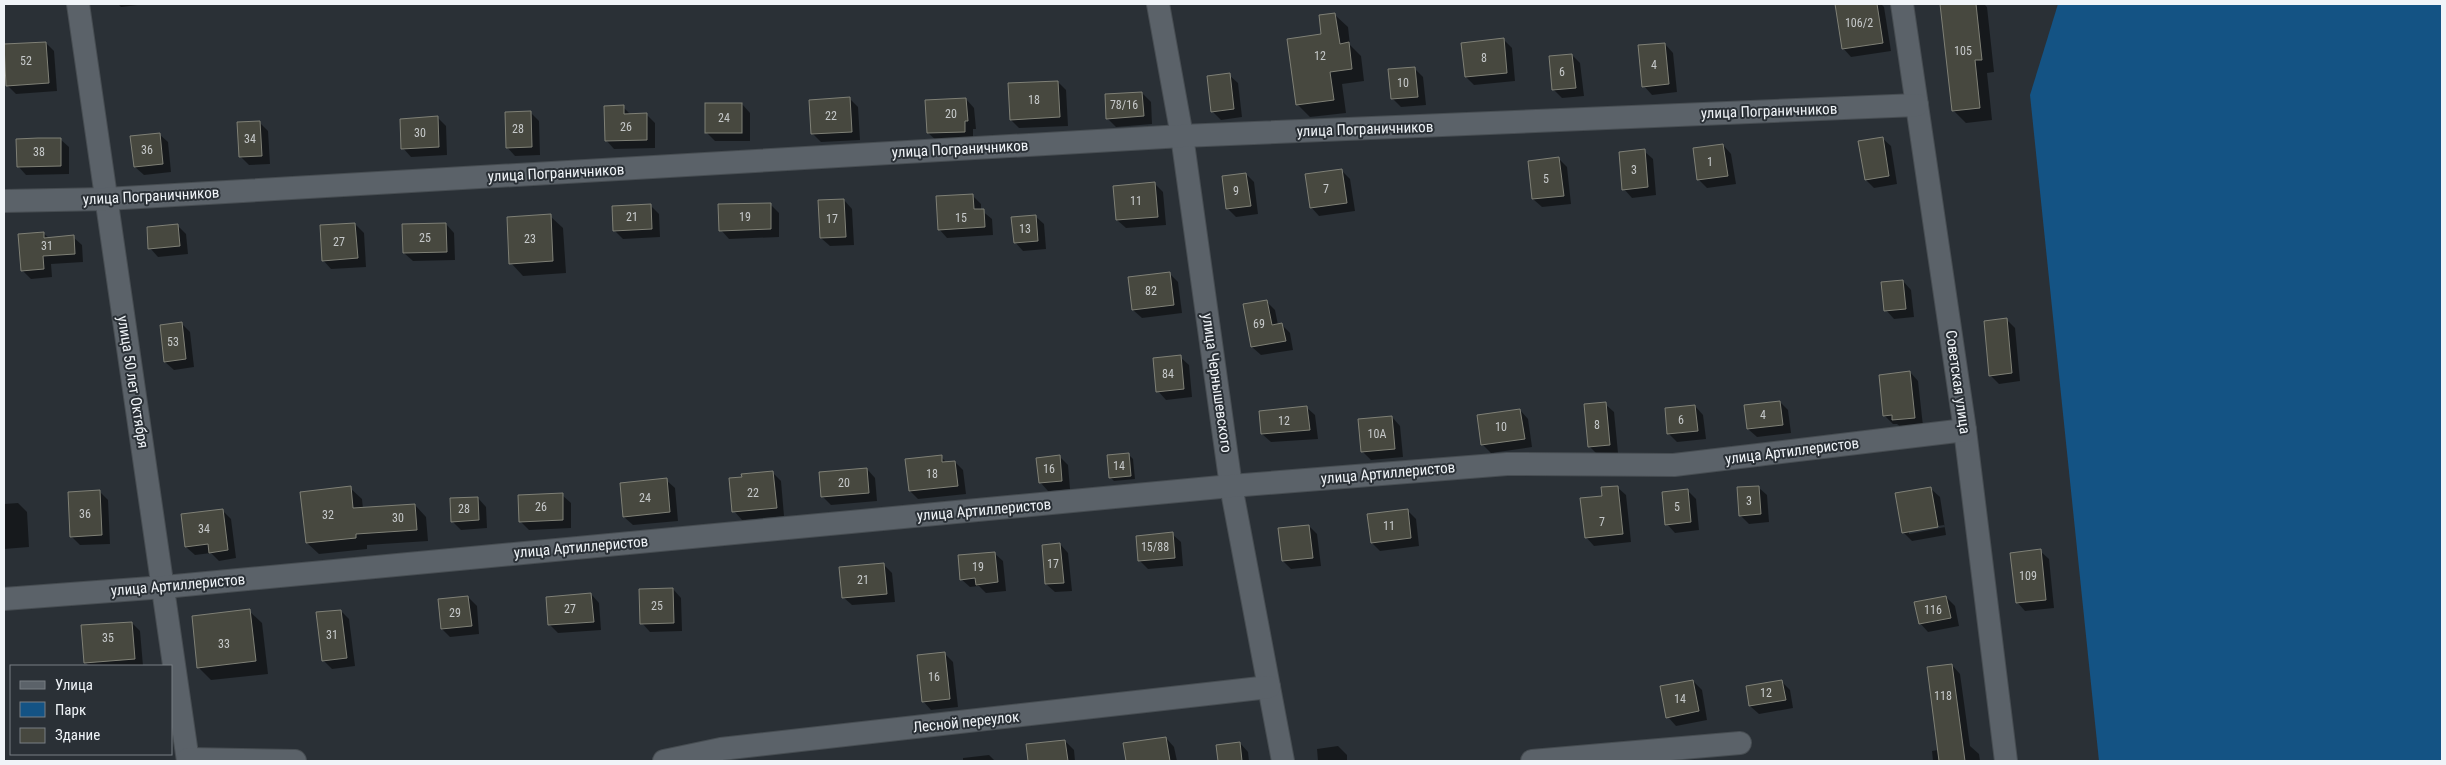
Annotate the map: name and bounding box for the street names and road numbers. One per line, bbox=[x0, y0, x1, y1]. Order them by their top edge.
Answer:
street label: улица Пограничников bbox=[1700, 100, 1838, 122]
street label: улица Пограничников bbox=[1296, 118, 1434, 140]
street label: улица Пограничников bbox=[891, 136, 1029, 162]
street label: улица Пограничников bbox=[487, 160, 625, 186]
street label: улица Пограничников bbox=[82, 183, 220, 209]
street label: улица Чернышевского bbox=[1198, 312, 1236, 454]
street label: улица 50 лет Октября bbox=[114, 314, 152, 450]
street label: Советская улица bbox=[1942, 329, 1974, 435]
street label: улица Артиллеристов bbox=[1724, 434, 1860, 468]
street label: улица Артиллеристов bbox=[1320, 458, 1456, 488]
street label: улица Артиллеристов bbox=[916, 495, 1052, 525]
street label: улица Артиллеристов bbox=[513, 532, 649, 562]
street label: улица Артиллеристов bbox=[110, 570, 246, 600]
street label: Лесной переулок bbox=[912, 707, 1020, 737]

